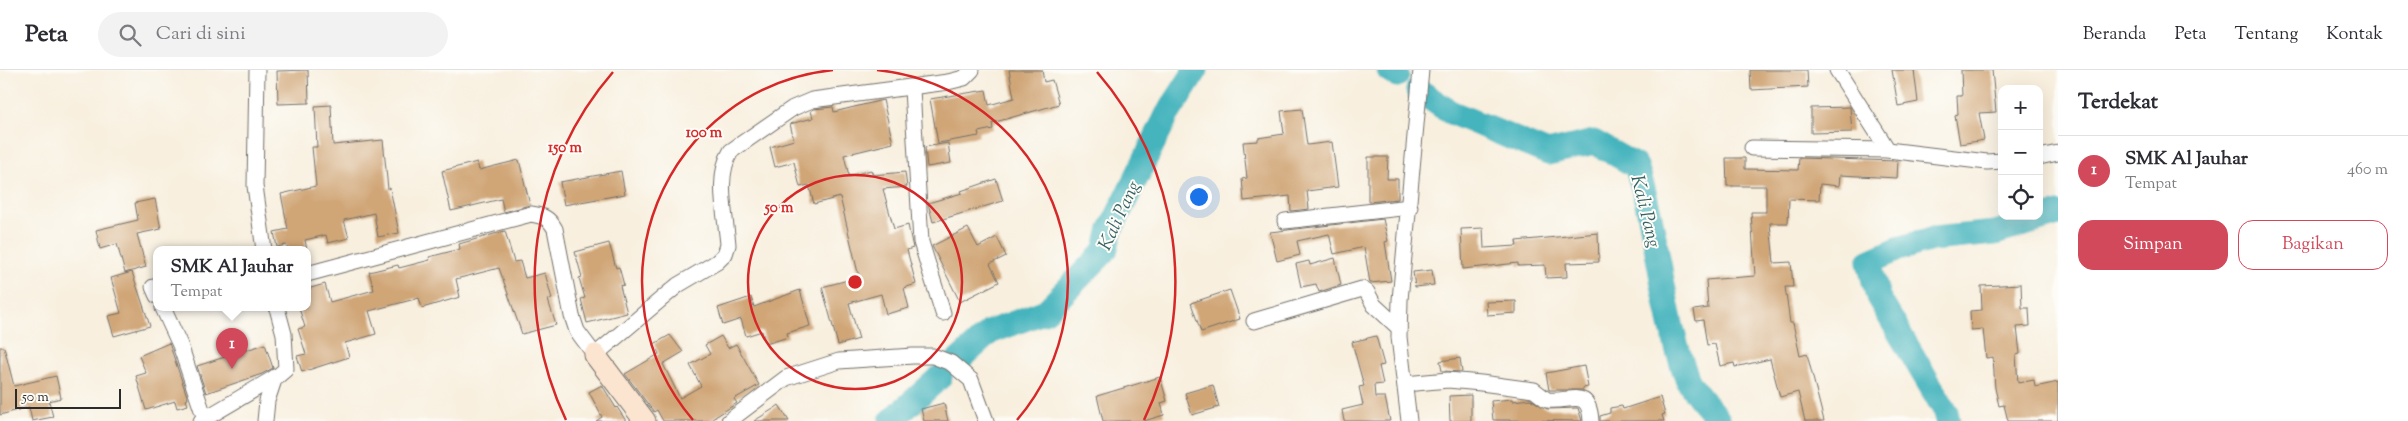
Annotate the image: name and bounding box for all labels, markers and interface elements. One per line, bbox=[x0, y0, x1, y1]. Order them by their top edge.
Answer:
search box bbox=[98, 12, 448, 57]
text: Peta bbox=[25, 18, 68, 52]
icon: search bbox=[116, 21, 144, 49]
text: Cari di sini bbox=[156, 21, 246, 48]
text: Beranda bbox=[2083, 22, 2146, 48]
text: Peta bbox=[2174, 22, 2207, 48]
text: Tentang bbox=[2235, 22, 2298, 48]
text: Kontak bbox=[2326, 22, 2383, 48]
map controls bbox=[1998, 85, 2043, 220]
button: + bbox=[1998, 85, 2043, 130]
text: Terdekat bbox=[2078, 88, 2158, 118]
text: 100 m bbox=[686, 123, 723, 144]
button: − bbox=[1998, 130, 2043, 175]
text: 150 m bbox=[548, 138, 582, 159]
text: SMK Al Jauhar bbox=[2125, 146, 2248, 173]
text: 1 bbox=[2091, 159, 2097, 182]
text: 460 m bbox=[2347, 159, 2388, 182]
water label: Kali Pang bbox=[1622, 172, 1667, 251]
text: Tempat bbox=[2125, 173, 2177, 196]
button: locate bbox=[1998, 175, 2043, 220]
water label: Kali Pang bbox=[1092, 177, 1148, 255]
your location bbox=[1186, 184, 1212, 210]
text: 50 m bbox=[764, 198, 794, 219]
button: Simpan bbox=[2078, 220, 2228, 270]
button: Bagikan bbox=[2238, 220, 2388, 270]
popup bbox=[153, 246, 311, 311]
text: SMK Al Jauhar bbox=[171, 254, 293, 281]
centre of rings bbox=[846, 273, 864, 291]
text: Tempat bbox=[171, 281, 223, 304]
pin: 1 bbox=[216, 328, 248, 369]
scale bar bbox=[15, 386, 121, 409]
text: 50 m bbox=[22, 388, 49, 408]

